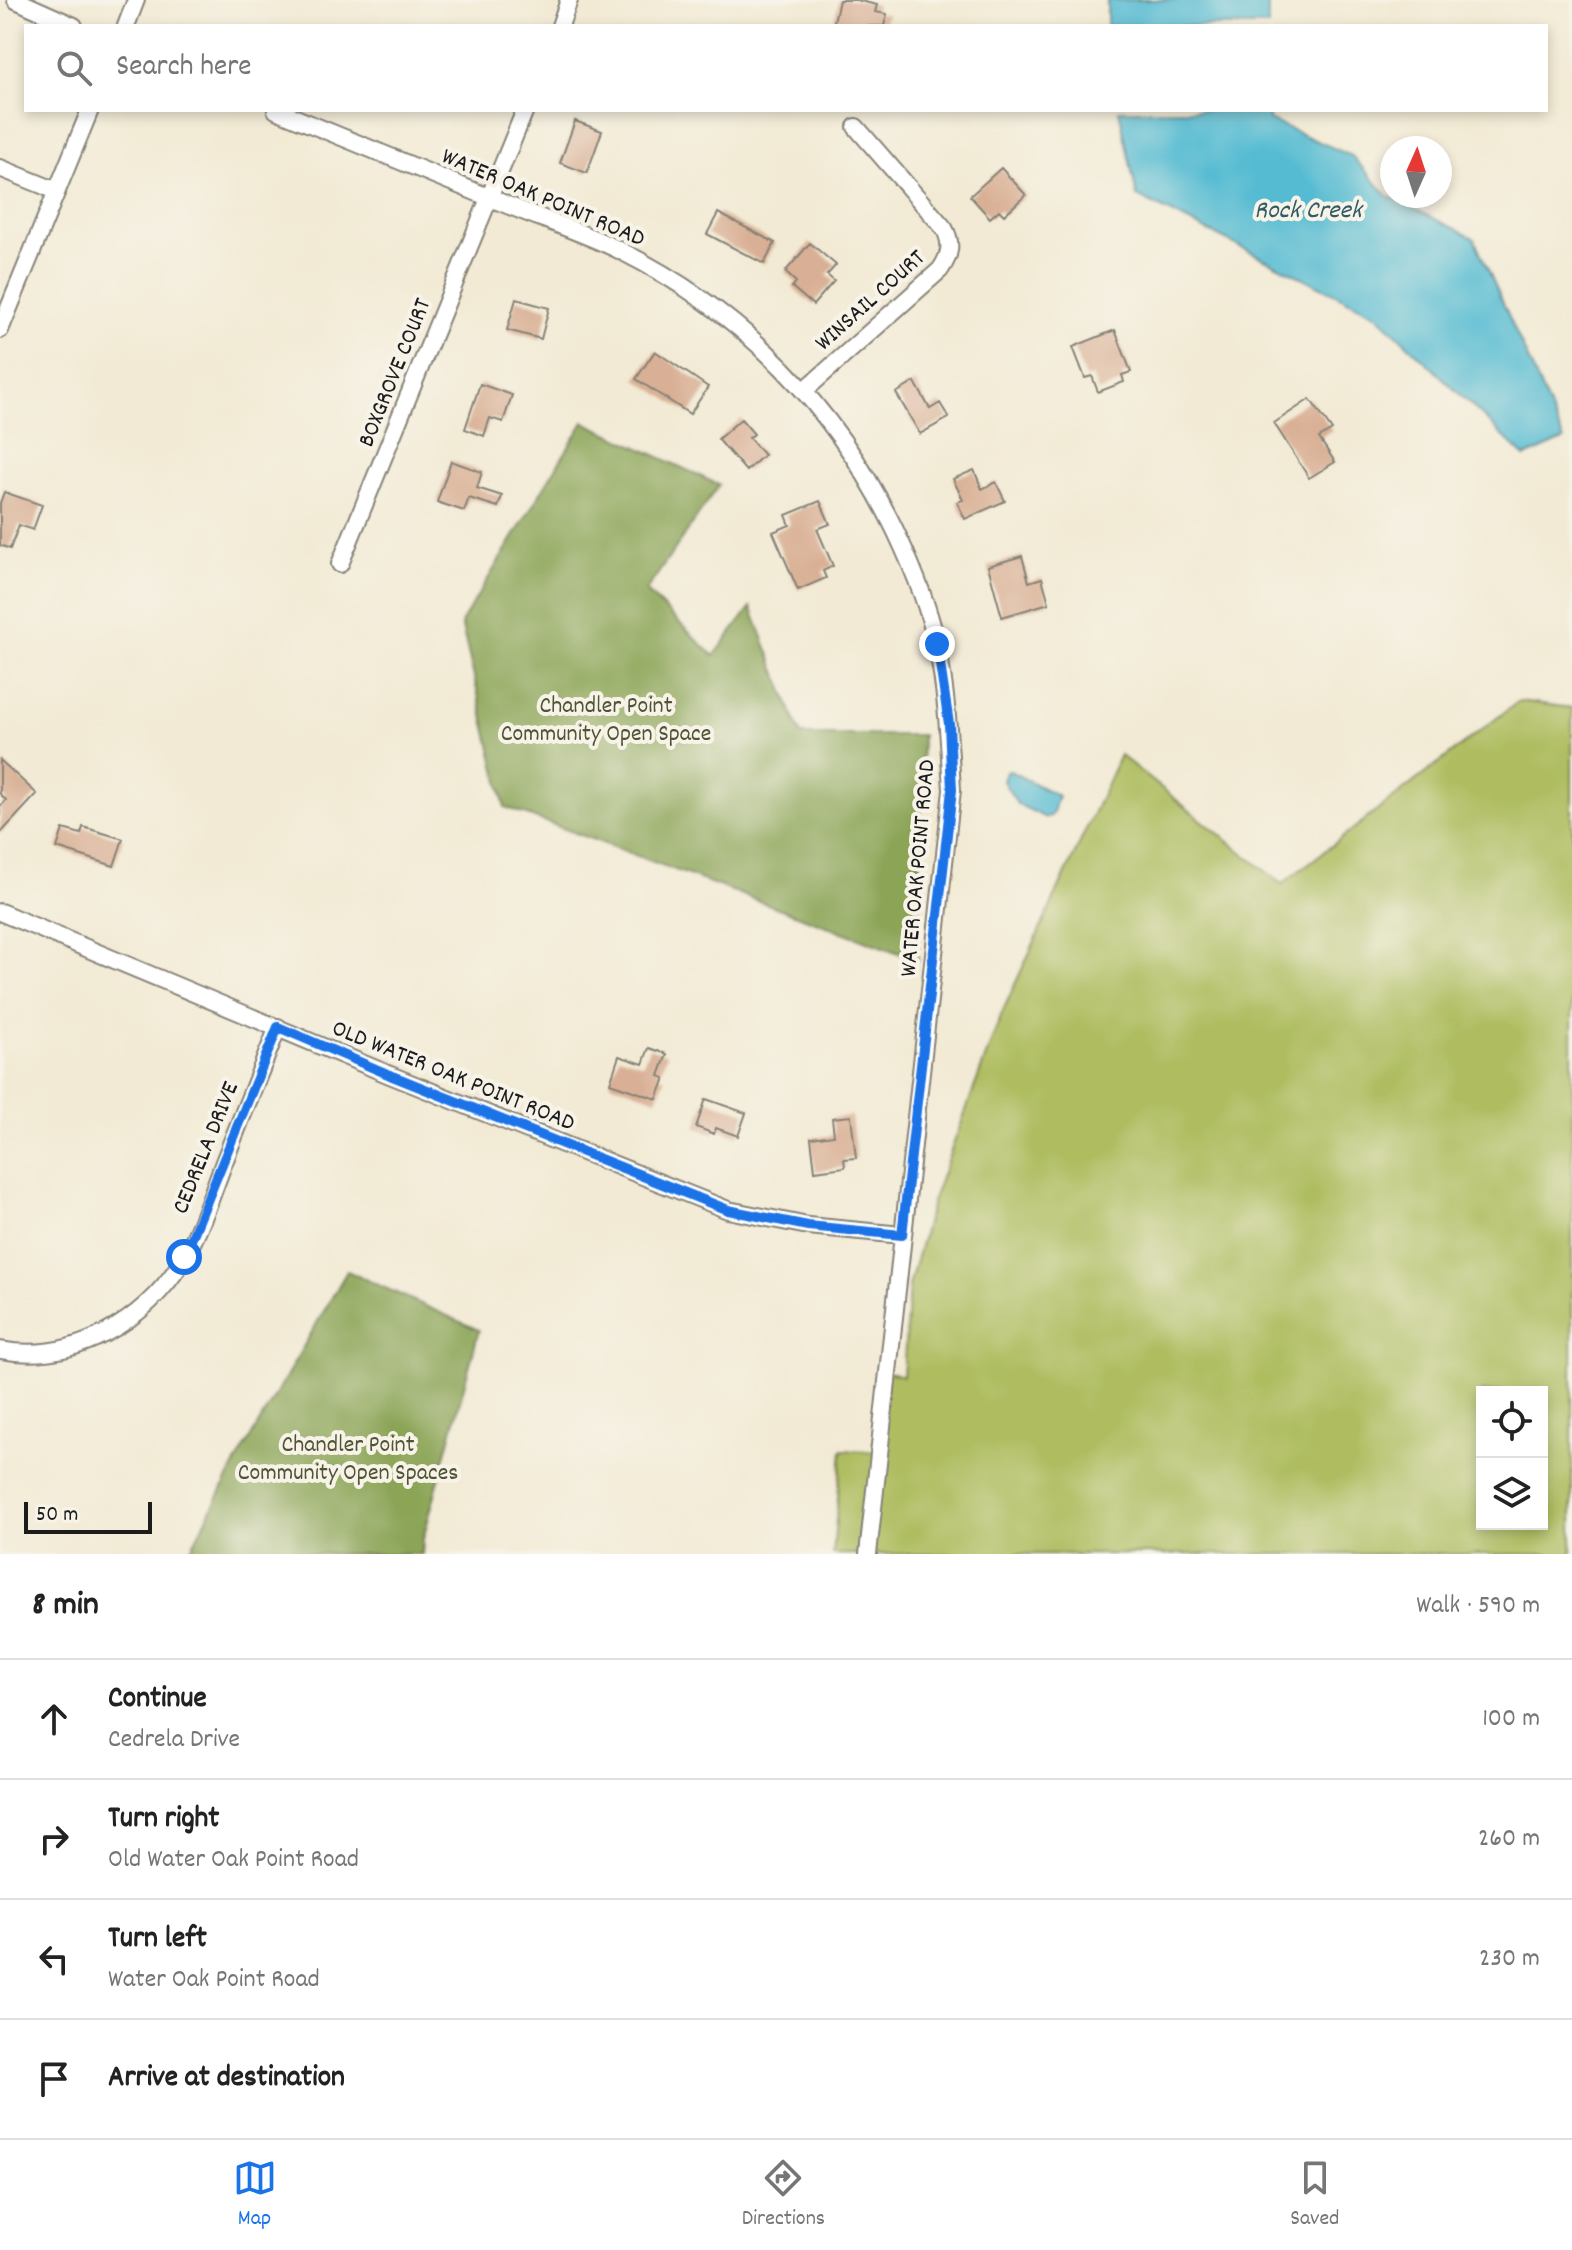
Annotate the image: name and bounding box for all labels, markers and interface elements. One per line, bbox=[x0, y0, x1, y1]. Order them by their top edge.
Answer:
search box bbox=[24, 24, 1548, 112]
icon: search bbox=[52, 46, 96, 90]
text: Search here bbox=[116, 47, 252, 90]
north arrow bbox=[1380, 136, 1452, 208]
street label: WATER OAK POINT ROAD bbox=[436, 141, 650, 257]
water label: Rock Creek bbox=[1254, 193, 1364, 230]
street label: WINSAIL COURT bbox=[808, 242, 934, 360]
street label: BOXGROVE COURT bbox=[350, 293, 441, 453]
route end bbox=[919, 626, 955, 662]
park label: Chandler Point Community Open Space bbox=[501, 690, 711, 752]
street label: WATER OAK POINT ROAD bbox=[893, 758, 945, 978]
street label: OLD WATER OAK POINT ROAD bbox=[326, 1012, 580, 1141]
street label: CEDRELA DRIVE bbox=[165, 1077, 249, 1219]
route start bbox=[166, 1239, 202, 1275]
map controls bbox=[1476, 1386, 1548, 1530]
button: locate bbox=[1476, 1386, 1548, 1458]
park label: Chandler Point Community Open Spaces bbox=[238, 1429, 458, 1491]
button: layers bbox=[1476, 1458, 1548, 1530]
scale bar bbox=[24, 1498, 152, 1534]
text: 50 m bbox=[36, 1500, 78, 1531]
text: 8 min bbox=[32, 1582, 99, 1631]
text: Walk · 590 m bbox=[1416, 1588, 1540, 1625]
text: Continue bbox=[108, 1679, 207, 1722]
icon: ahead bbox=[32, 1697, 76, 1741]
text: 100 m bbox=[1482, 1701, 1540, 1738]
text: Cedrela Drive bbox=[108, 1722, 240, 1759]
text: Turn right bbox=[108, 1799, 219, 1842]
icon: right bbox=[32, 1817, 76, 1861]
text: 260 m bbox=[1478, 1821, 1540, 1858]
text: Old Water Oak Point Road bbox=[108, 1842, 359, 1879]
text: Turn left bbox=[108, 1919, 207, 1962]
icon: left bbox=[32, 1937, 76, 1981]
text: 230 m bbox=[1479, 1941, 1540, 1978]
text: Water Oak Point Road bbox=[108, 1962, 320, 1999]
icon: arrive bbox=[32, 2057, 76, 2101]
text: Arrive at destination bbox=[108, 2058, 345, 2101]
tab: Map bbox=[233, 2156, 277, 2235]
tab: Directions bbox=[742, 2156, 825, 2235]
tab: Saved bbox=[1290, 2156, 1339, 2235]

